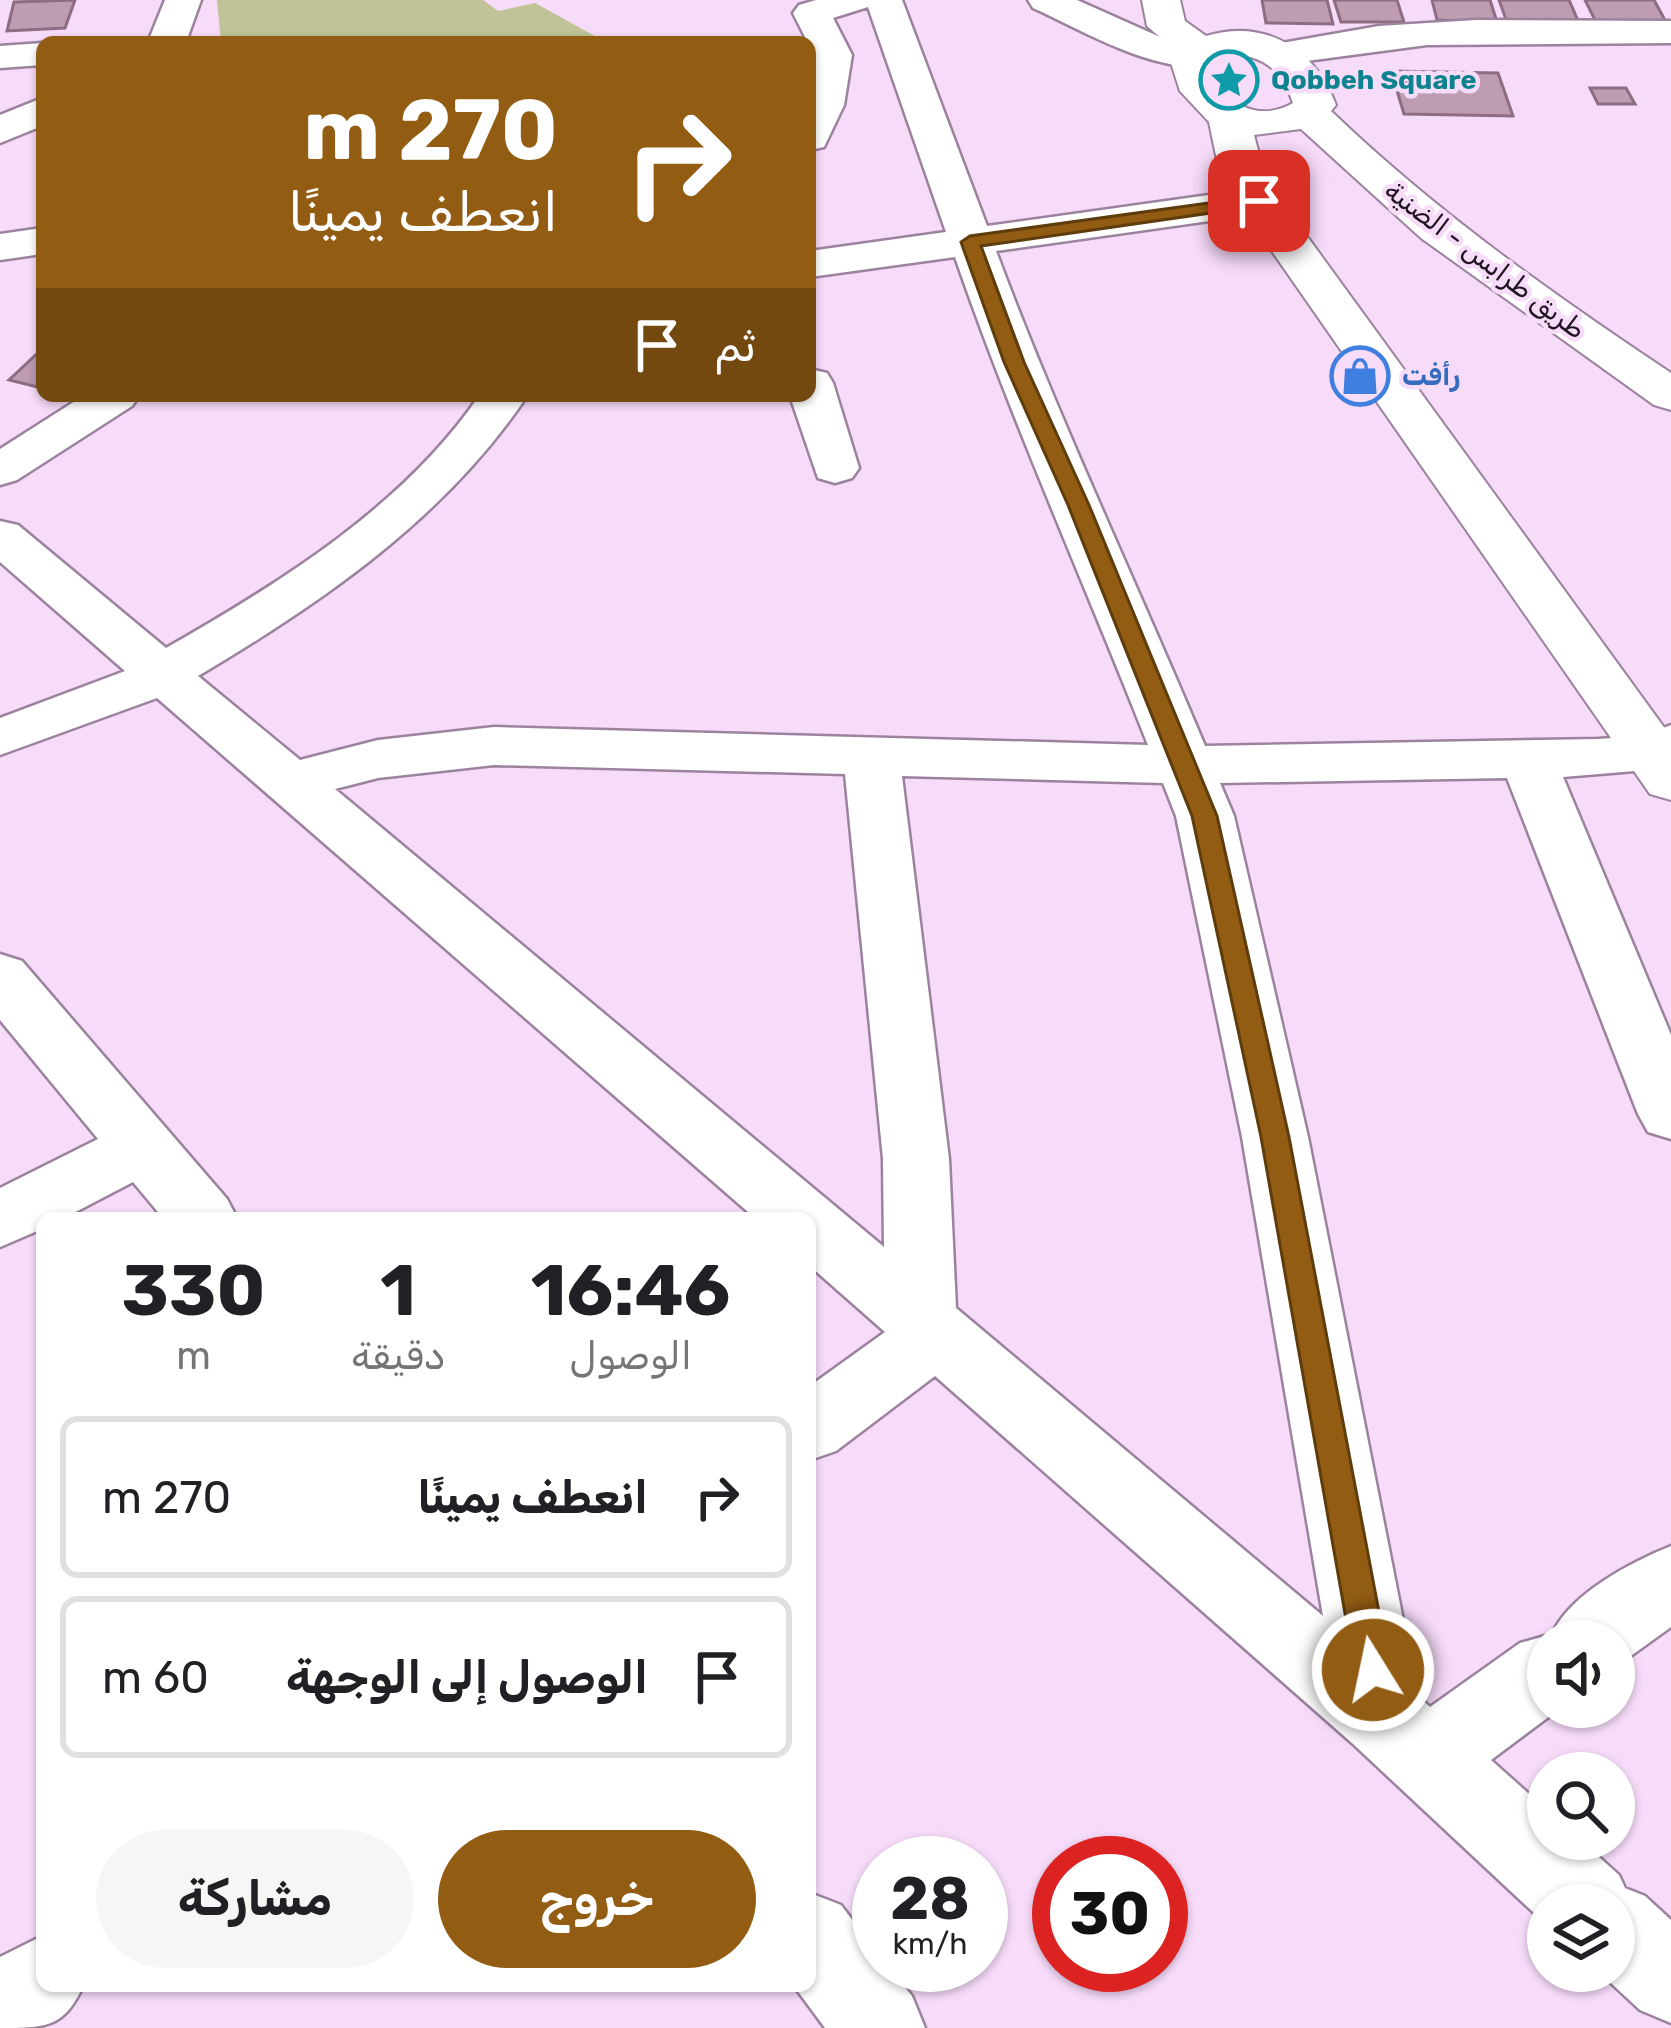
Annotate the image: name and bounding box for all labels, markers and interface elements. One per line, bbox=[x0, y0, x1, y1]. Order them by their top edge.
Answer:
place icon: Qobbeh Square bbox=[1198, 49, 1260, 111]
place label: Qobbeh Square bbox=[1271, 64, 1476, 96]
text: 270 m bbox=[303, 80, 558, 180]
icon: right bbox=[600, 84, 756, 240]
pin bbox=[1208, 150, 1310, 252]
icon: arrive bbox=[1226, 168, 1292, 234]
street label: طريق طرابس - الضنية bbox=[1378, 174, 1592, 346]
text: انعطف يمينًا bbox=[288, 181, 558, 245]
icon: arrive bbox=[624, 312, 690, 378]
text: ثم bbox=[714, 319, 756, 372]
shop icon: رأفت bbox=[1329, 345, 1391, 407]
place label: رأفت bbox=[1402, 360, 1460, 392]
text: 330 bbox=[122, 1248, 265, 1333]
text: 1 bbox=[380, 1248, 416, 1333]
text: 16:46 bbox=[531, 1248, 730, 1333]
text: m bbox=[176, 1333, 211, 1379]
text: دقيقة bbox=[351, 1333, 445, 1379]
text: الوصول bbox=[569, 1333, 692, 1379]
icon: right bbox=[684, 1464, 750, 1530]
text: 270 m bbox=[102, 1471, 231, 1524]
text: انعطف يمينًا bbox=[417, 1471, 648, 1524]
position arrow bbox=[1310, 1607, 1436, 1733]
map controls bbox=[1527, 1620, 1635, 1992]
button: sound bbox=[1527, 1620, 1635, 1728]
icon: arrive bbox=[684, 1644, 750, 1710]
text: 60 m bbox=[102, 1651, 209, 1704]
text: الوصول إلى الوجهة bbox=[286, 1651, 648, 1704]
button: search bbox=[1527, 1752, 1635, 1860]
button: مشاركة bbox=[96, 1830, 414, 1968]
button: خروج bbox=[438, 1830, 756, 1968]
speed limit sign: 30 bbox=[1032, 1836, 1188, 1992]
text: 28 bbox=[890, 1863, 970, 1934]
button: layers bbox=[1527, 1884, 1635, 1992]
text: km/h bbox=[893, 1926, 967, 1962]

